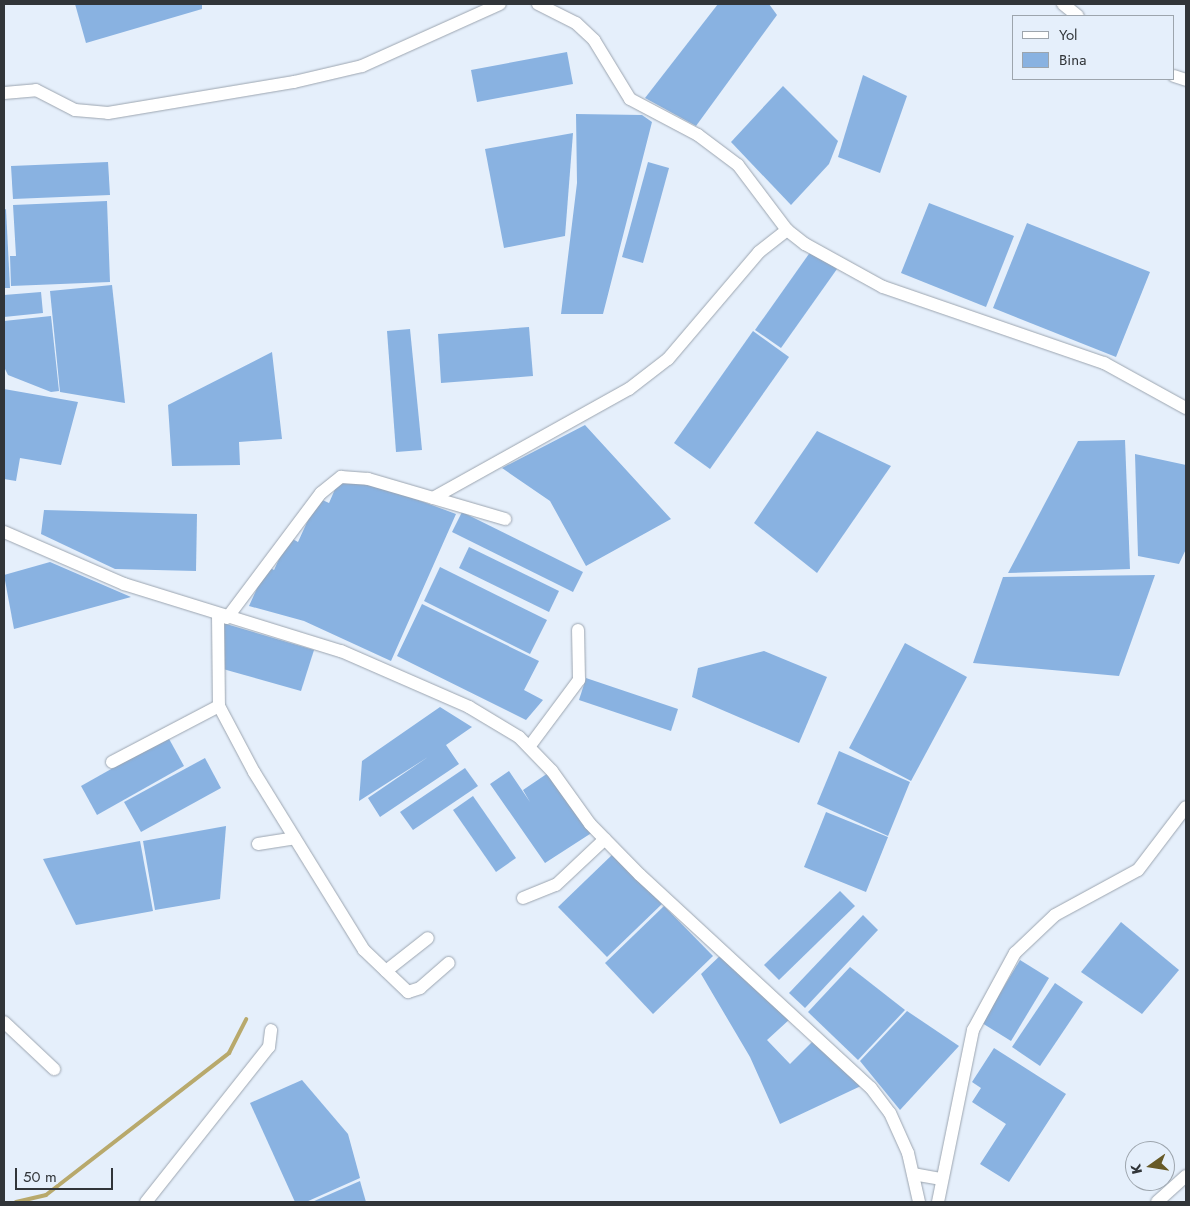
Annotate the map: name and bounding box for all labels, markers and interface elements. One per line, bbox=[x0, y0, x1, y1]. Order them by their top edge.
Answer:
legend bbox=[1012, 15, 1175, 80]
text: Yol bbox=[1059, 24, 1078, 46]
text: Bina bbox=[1059, 49, 1086, 71]
north arrow bbox=[1125, 1141, 1175, 1191]
scale bar bbox=[18, 1158, 115, 1190]
text: K bbox=[1126, 1162, 1147, 1176]
text: 50 m bbox=[23, 1166, 57, 1188]

